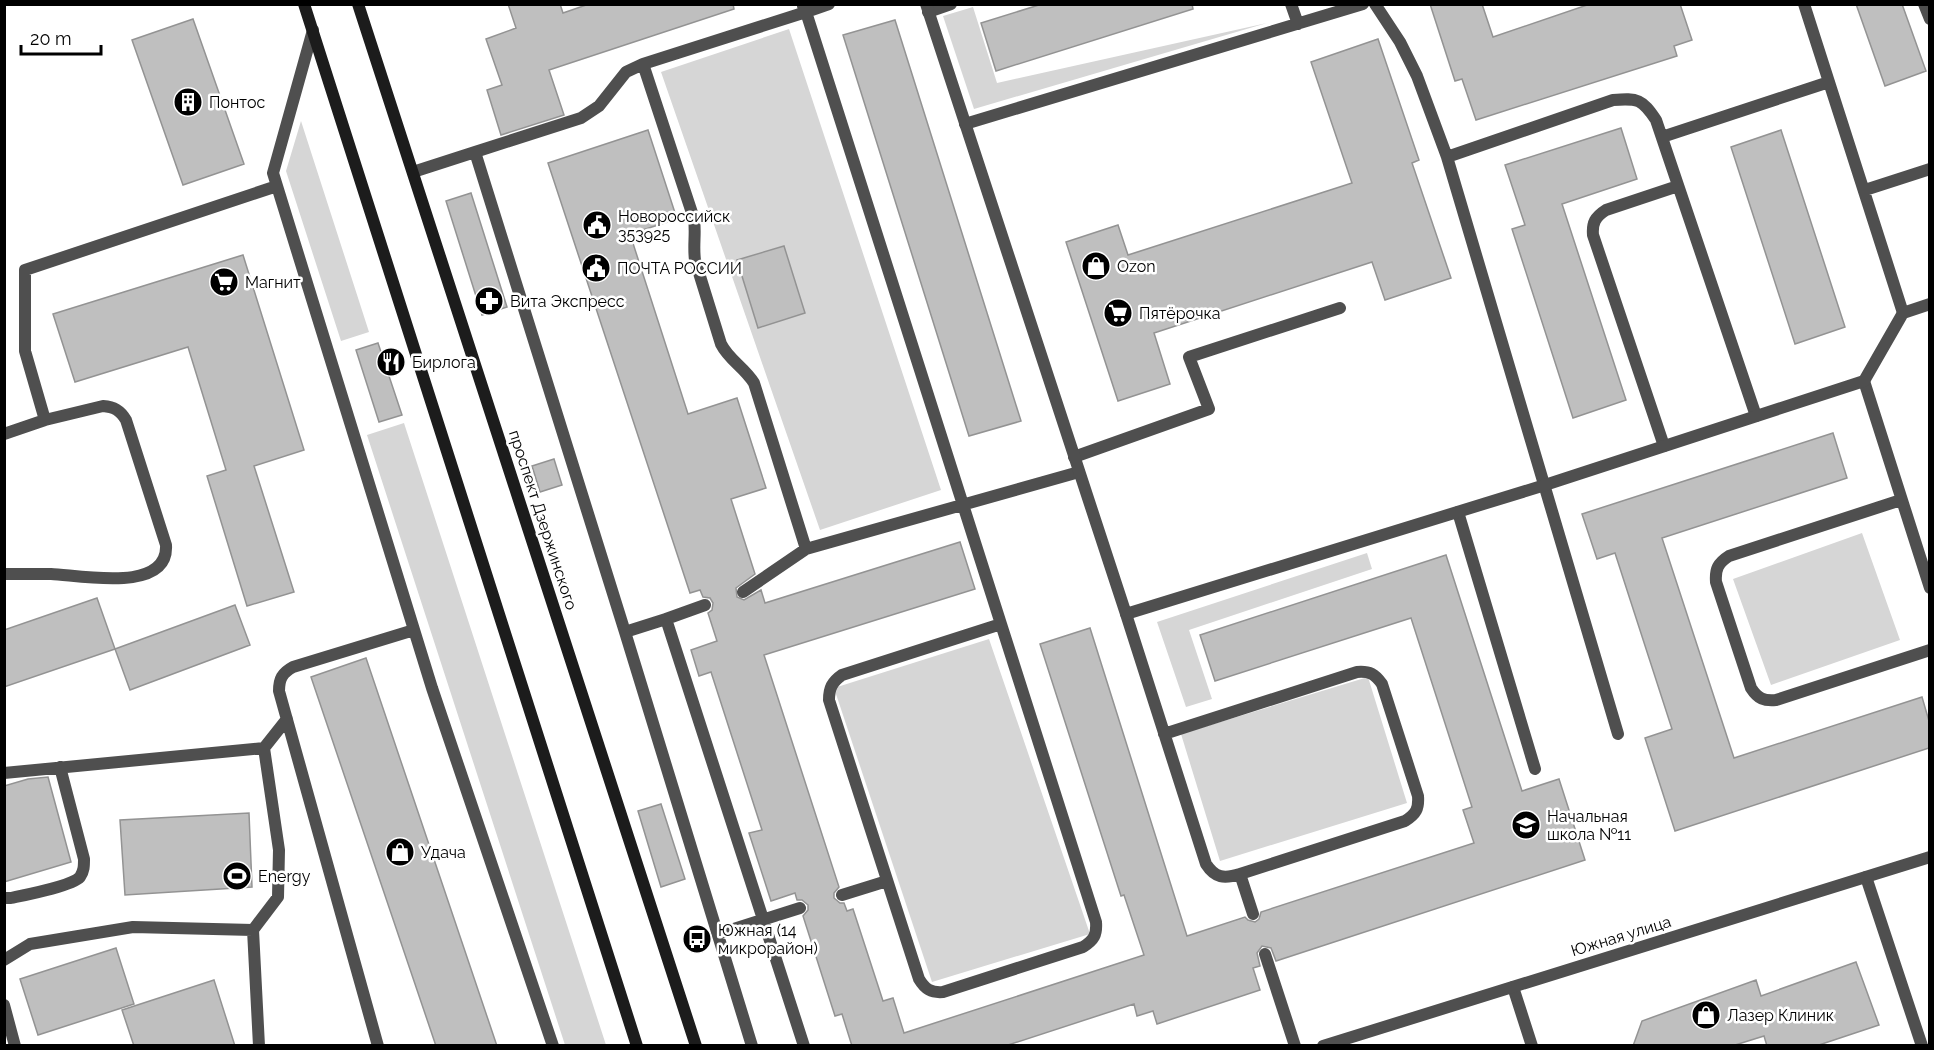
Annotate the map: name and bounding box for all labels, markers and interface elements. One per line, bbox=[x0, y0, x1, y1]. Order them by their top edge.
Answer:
scale bar bbox=[21, 18, 100, 56]
text: 20 m bbox=[30, 28, 72, 49]
building icon: Понтос bbox=[172, 86, 204, 118]
place label: Понтос bbox=[209, 93, 265, 112]
place label: Новороссийск 353925 bbox=[618, 207, 730, 244]
public building icon: Новороссийск 353925 bbox=[581, 209, 613, 241]
shop icon: Ozon bbox=[1080, 250, 1112, 282]
public building icon: ПОЧТА РОССИИ bbox=[580, 252, 612, 284]
place label: Ozon bbox=[1117, 257, 1156, 276]
place label: ПОЧТА РОССИИ bbox=[617, 259, 742, 278]
supermarket icon: Магнит bbox=[208, 266, 240, 298]
place label: Магнит bbox=[245, 273, 301, 292]
pharmacy icon: Вита Экспресс bbox=[473, 285, 505, 317]
place label: Вита Экспресс bbox=[510, 292, 625, 311]
supermarket icon: Пятёрочка bbox=[1102, 297, 1134, 329]
place label: Пятёрочка bbox=[1139, 304, 1220, 323]
restaurant icon: Бирлога bbox=[375, 346, 407, 378]
place label: Бирлога bbox=[412, 353, 476, 372]
street label: проспект Дзержинского bbox=[505, 428, 581, 612]
place label: Начальная школа №11 bbox=[1547, 807, 1631, 844]
school or university icon: Начальная школа №11 bbox=[1510, 809, 1542, 841]
shop icon: Удача bbox=[384, 836, 416, 868]
place label: Удача bbox=[421, 843, 466, 862]
sports icon: Energy bbox=[221, 860, 253, 892]
place label: Energy bbox=[258, 867, 311, 886]
street label: Южная улица bbox=[1569, 912, 1673, 960]
place label: Южная (14 микрорайон) bbox=[718, 921, 818, 958]
bus stop icon: Южная (14 микрорайон) bbox=[681, 923, 713, 955]
shop icon: Лазер Клиник bbox=[1690, 999, 1722, 1031]
place label: Лазер Клиник bbox=[1727, 1006, 1834, 1025]

